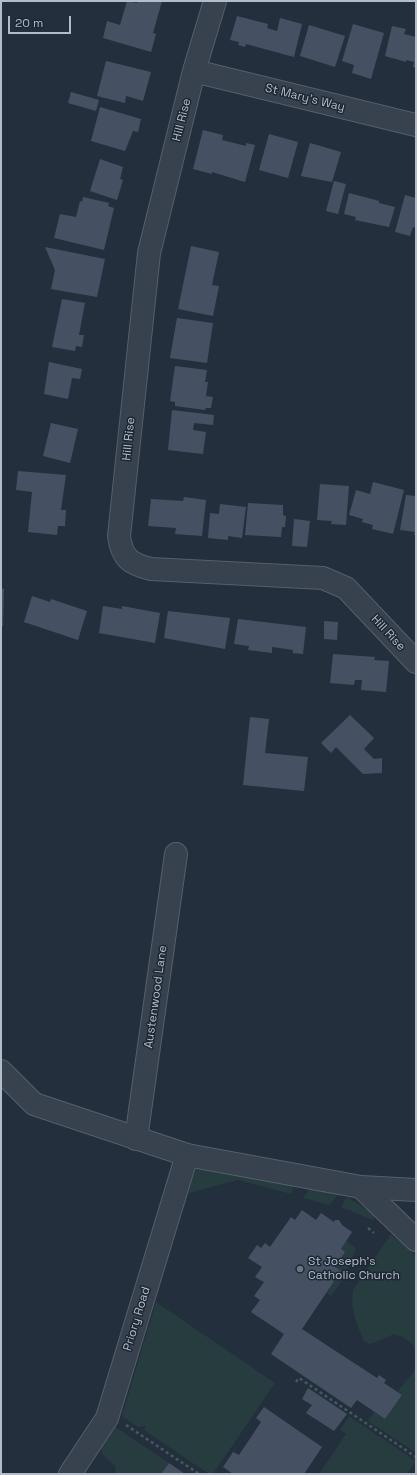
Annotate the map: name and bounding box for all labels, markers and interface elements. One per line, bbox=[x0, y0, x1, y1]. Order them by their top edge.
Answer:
scale bar bbox=[10, 8, 73, 34]
text: 20 m bbox=[15, 15, 43, 31]
street label: St Mary's Way bbox=[263, 81, 347, 115]
street label: Hill Rise bbox=[170, 97, 194, 143]
street label: Hill Rise bbox=[120, 417, 138, 461]
street label: Hill Rise bbox=[368, 612, 408, 654]
street label: Austenwood Lane bbox=[142, 945, 170, 1049]
place label: St Joseph's Catholic Church bbox=[308, 1255, 400, 1283]
marker: St Joseph's Catholic Church bbox=[295, 1264, 305, 1274]
street label: Priory Road bbox=[120, 1285, 154, 1353]

